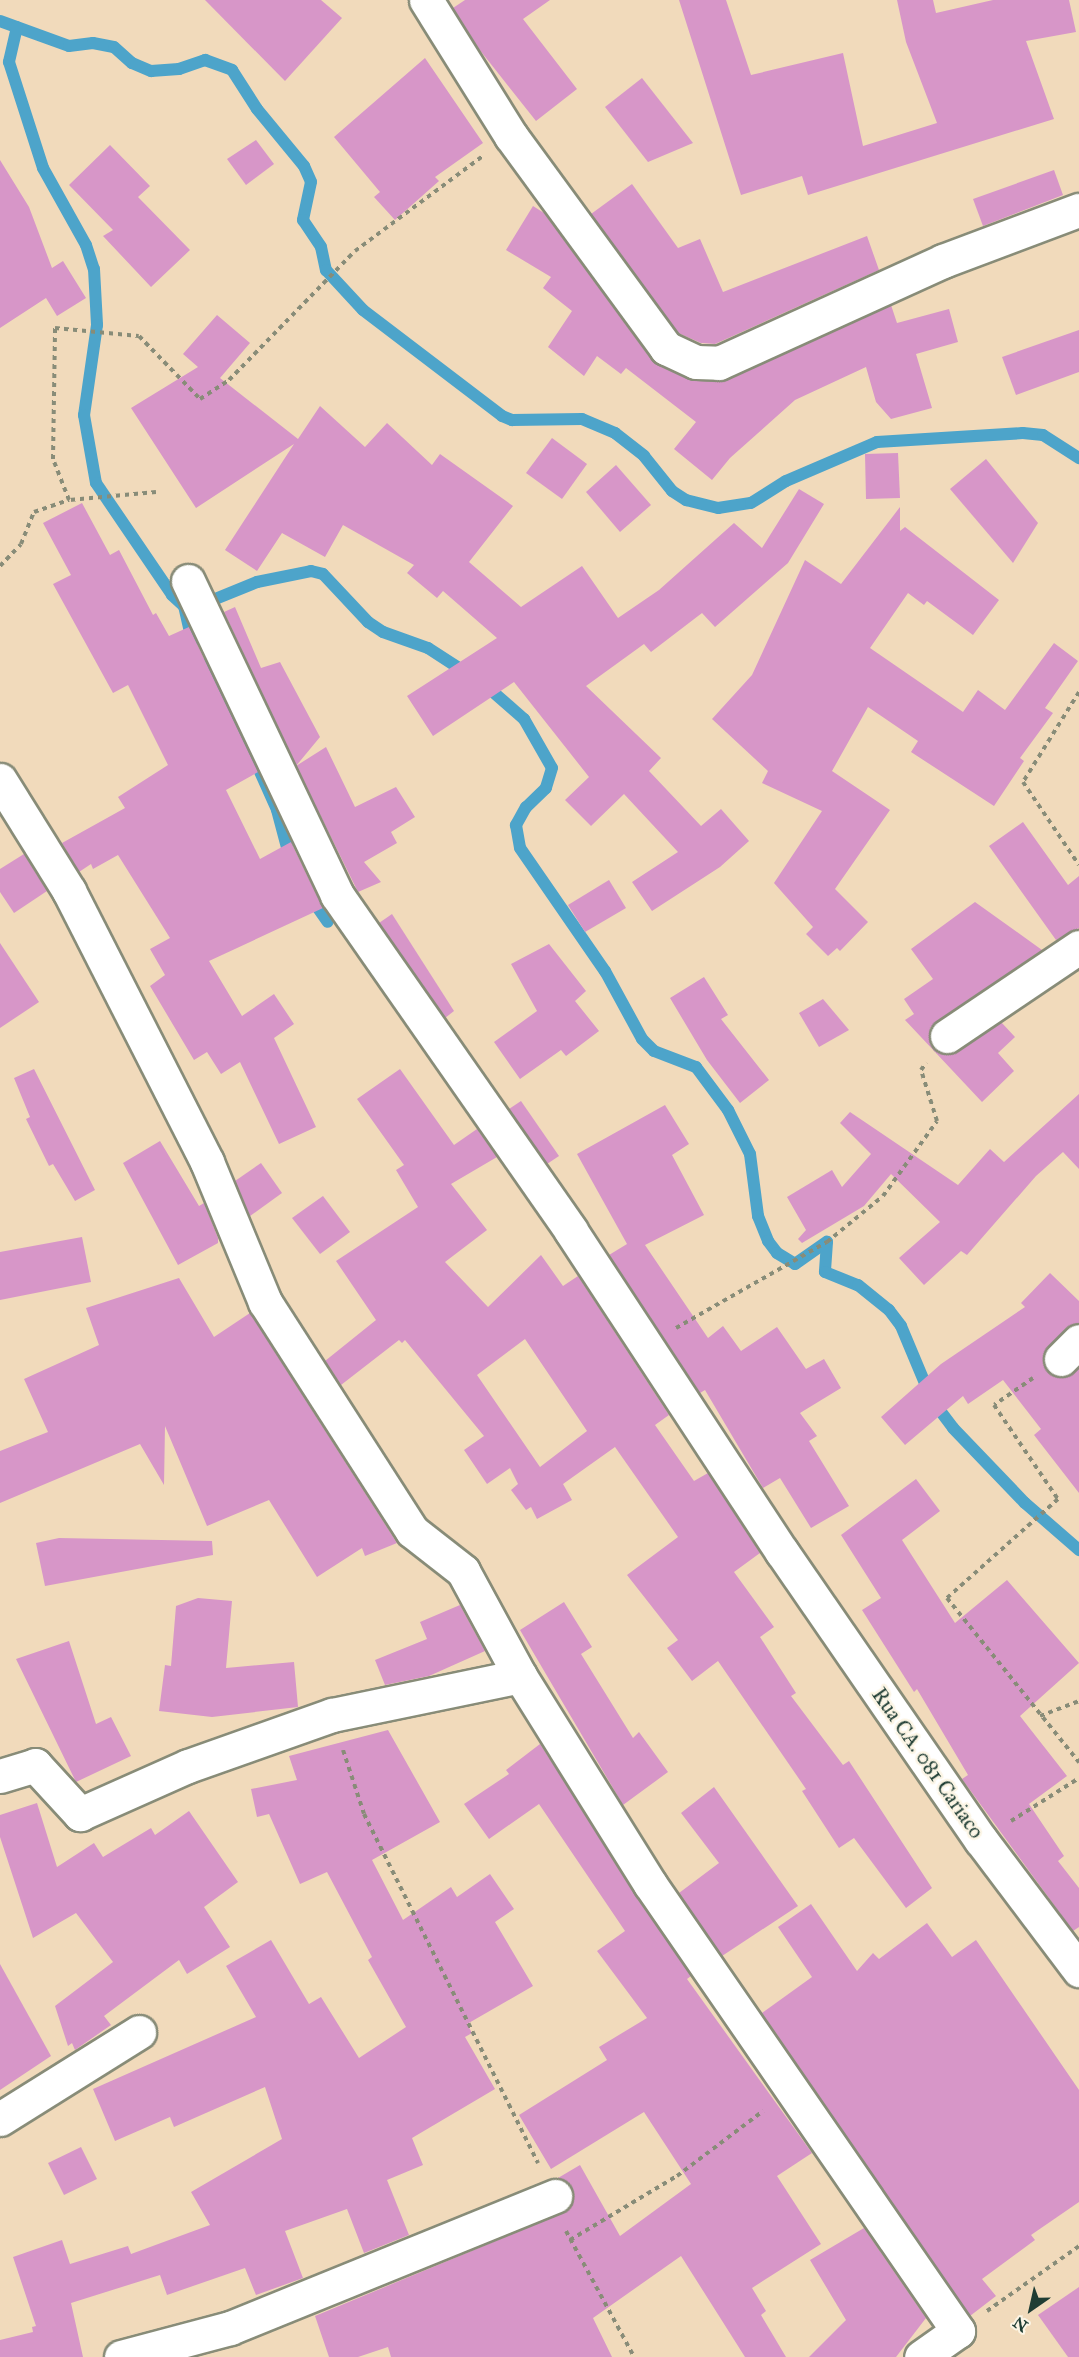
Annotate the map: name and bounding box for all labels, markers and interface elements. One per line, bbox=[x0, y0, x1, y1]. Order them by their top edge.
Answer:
street label: Rua CA. 081 Cariaco bbox=[867, 1683, 989, 1843]
north arrow bbox=[1001, 2279, 1061, 2339]
text: N bbox=[1010, 2313, 1032, 2336]

